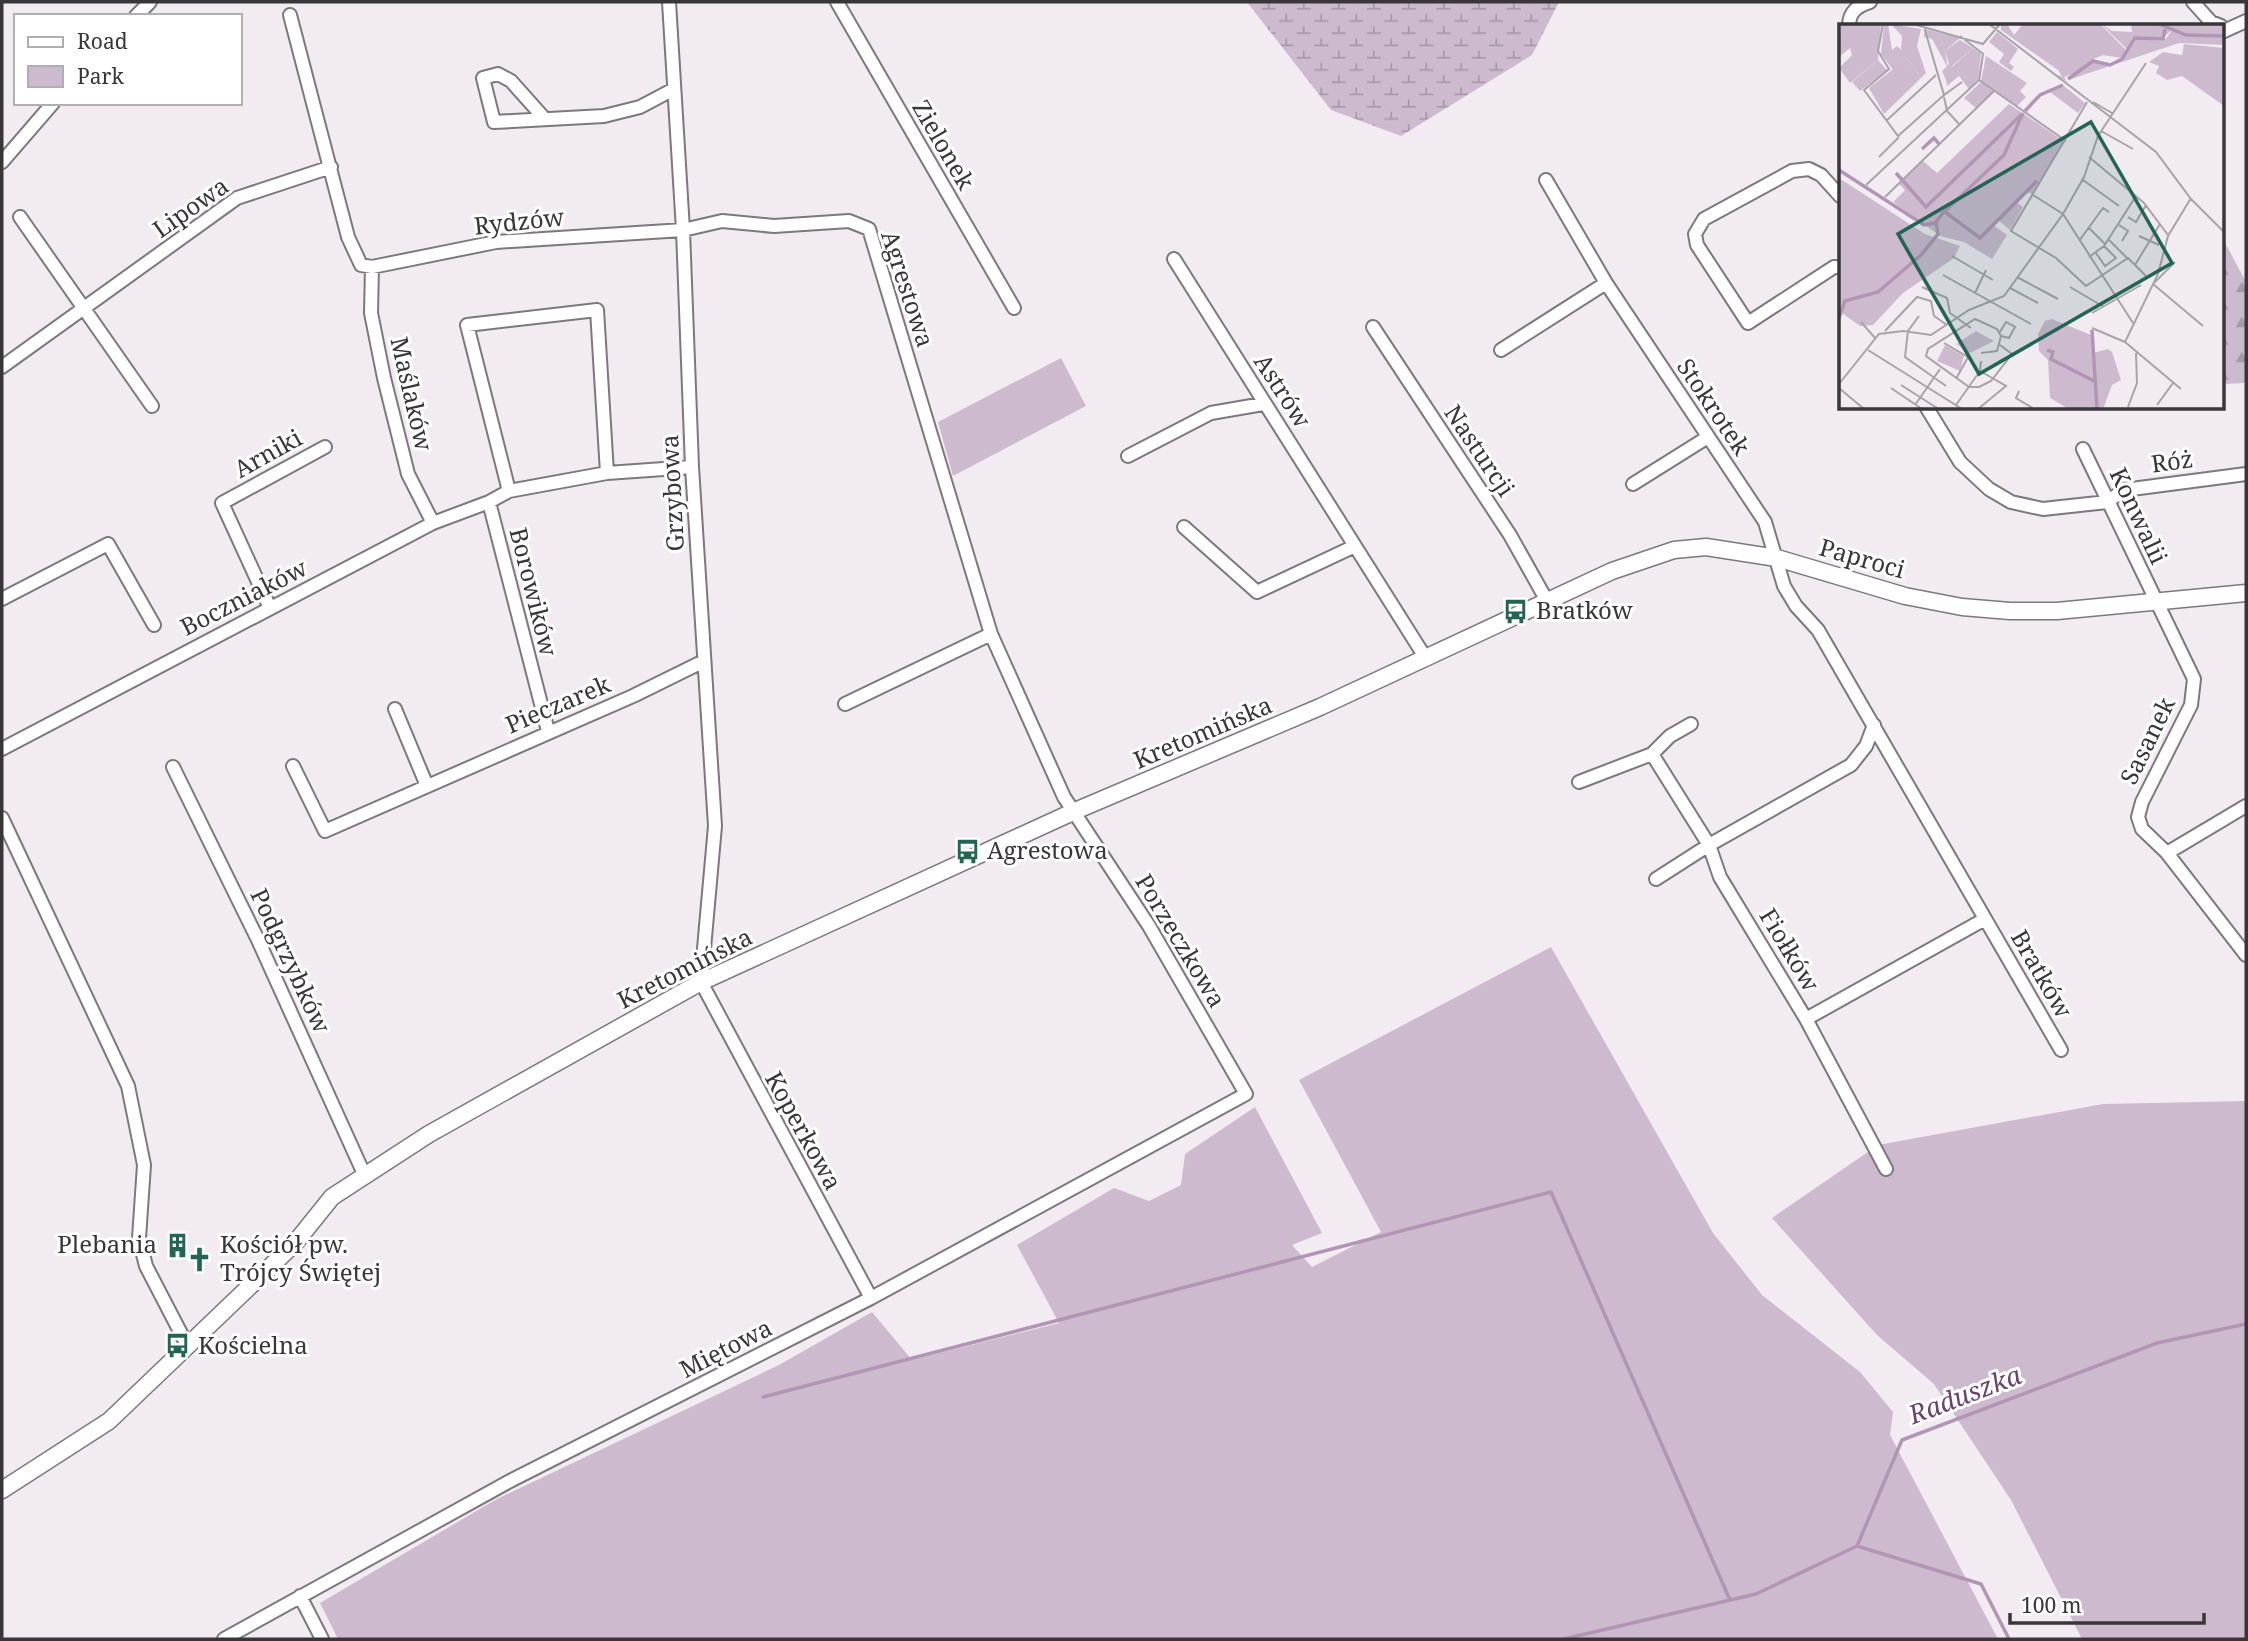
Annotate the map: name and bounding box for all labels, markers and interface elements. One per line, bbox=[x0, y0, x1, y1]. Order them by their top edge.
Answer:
legend bbox=[14, 14, 242, 105]
inset map bbox=[1839, 24, 2224, 410]
text: Road bbox=[77, 27, 128, 55]
text: Park bbox=[77, 62, 124, 90]
street label: Zielonek bbox=[905, 93, 984, 196]
street label: Lipowa bbox=[146, 169, 235, 245]
street label: Rydzów bbox=[472, 199, 566, 242]
street label: Agrestowa bbox=[874, 226, 943, 351]
street label: Maślaków bbox=[383, 333, 442, 454]
street label: Astrów bbox=[1247, 347, 1320, 434]
street label: Stokrotek bbox=[1670, 351, 1759, 462]
street label: Nasturcji bbox=[1437, 398, 1523, 503]
street label: Arniki bbox=[227, 420, 308, 485]
street label: Grzybowa bbox=[652, 434, 691, 552]
street label: Róż bbox=[2149, 441, 2195, 480]
street label: Konwalii bbox=[2103, 462, 2176, 569]
street label: Borowików bbox=[503, 524, 566, 660]
street label: Paproci bbox=[1816, 530, 1909, 586]
street label: Boczniaków bbox=[174, 550, 313, 643]
place label: Bratków bbox=[1536, 593, 1633, 626]
bus stop icon: Bratków bbox=[1502, 597, 1530, 625]
street label: Pieczarek bbox=[500, 666, 616, 740]
street label: Kretomińska bbox=[1128, 688, 1277, 776]
street label: Sasanek bbox=[2111, 690, 2182, 789]
place label: Agrestowa bbox=[987, 833, 1108, 866]
bus stop icon: Agrestowa bbox=[953, 837, 981, 865]
street label: Porzeczkowa bbox=[1128, 867, 1234, 1013]
street label: Podgrzybków bbox=[243, 883, 339, 1038]
street label: Fiołków bbox=[1753, 901, 1828, 997]
street label: Kretomińska bbox=[611, 919, 758, 1016]
street label: Bratków bbox=[2004, 923, 2081, 1024]
street label: Koperkowa bbox=[758, 1065, 850, 1195]
place label: Plebania bbox=[57, 1227, 157, 1260]
place label: Kościół pw. Trójcy Świętej bbox=[220, 1227, 381, 1288]
building icon: Plebania bbox=[163, 1231, 191, 1259]
church icon: Kościół pw. Trójcy Świętej bbox=[186, 1245, 214, 1273]
street label: Miętowa bbox=[673, 1310, 777, 1385]
place label: Kościelna bbox=[198, 1328, 308, 1361]
bus stop icon: Kościelna bbox=[164, 1332, 192, 1360]
water label: Raduszka bbox=[1902, 1356, 2026, 1432]
scale bar bbox=[2010, 1582, 2204, 1626]
text: 100 m bbox=[2021, 1591, 2082, 1619]

